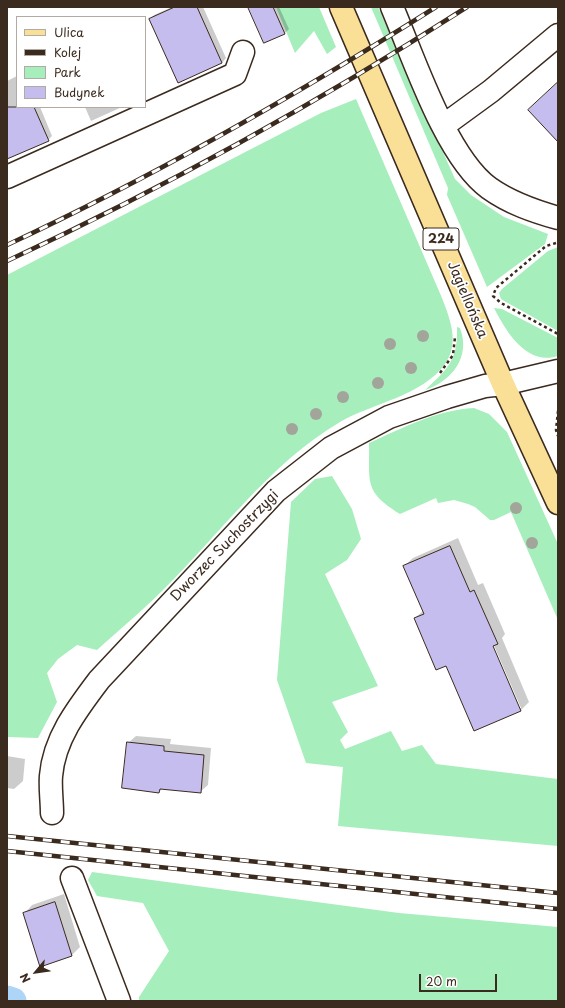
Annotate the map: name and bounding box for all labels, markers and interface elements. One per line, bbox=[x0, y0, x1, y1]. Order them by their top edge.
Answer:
legend bbox=[16, 16, 146, 108]
text: Ulica bbox=[54, 23, 84, 41]
text: Kolej bbox=[54, 43, 81, 61]
text: Park bbox=[54, 63, 81, 81]
text: Budynek bbox=[54, 83, 104, 101]
road number: 224 bbox=[423, 228, 459, 250]
street label: Jagiellońska bbox=[443, 259, 491, 341]
street label: Dworzec Suchostrzygi bbox=[168, 487, 282, 605]
north arrow bbox=[16, 952, 56, 992]
scale bar bbox=[421, 966, 499, 992]
text: N bbox=[16, 970, 35, 986]
text: 20 m bbox=[426, 972, 457, 990]

